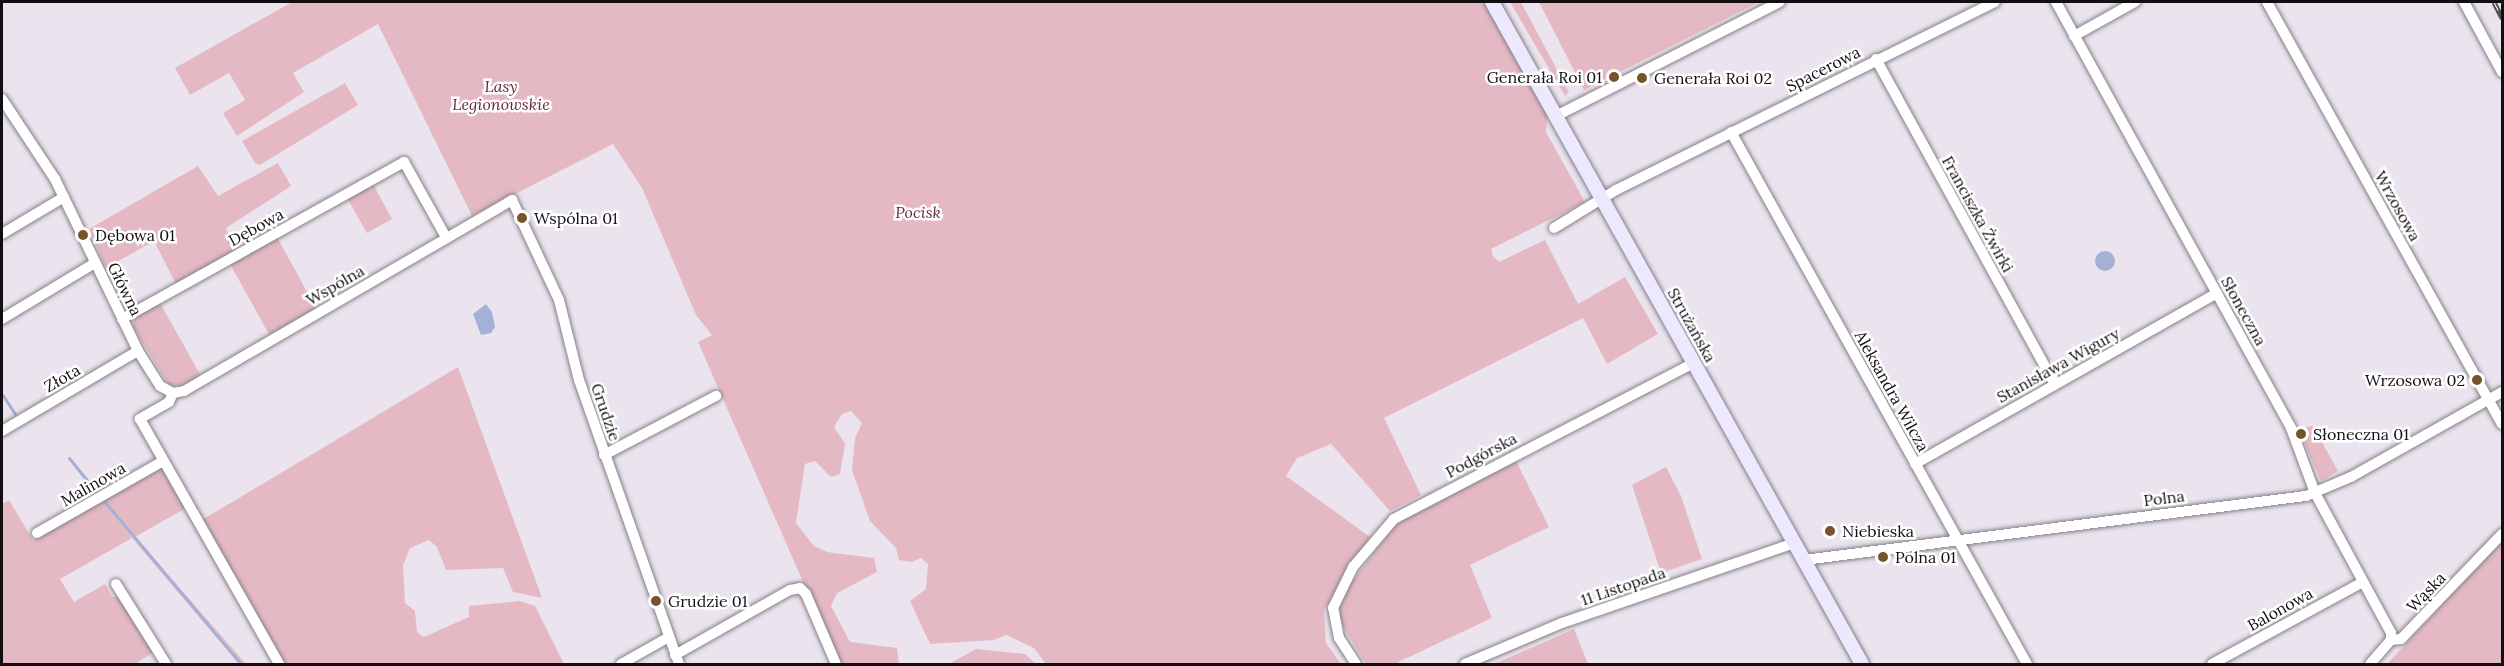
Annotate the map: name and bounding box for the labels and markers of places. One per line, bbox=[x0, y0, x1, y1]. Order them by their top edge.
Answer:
place label: Generała Roi 01 bbox=[1487, 67, 1602, 87]
place label: Generała Roi 02 bbox=[1654, 68, 1772, 88]
marker: Generała Roi 01 bbox=[1607, 70, 1621, 84]
marker: Generała Roi 02 bbox=[1635, 71, 1649, 85]
place label: Wspólna 01 bbox=[534, 208, 618, 228]
marker: Wspólna 01 bbox=[515, 211, 529, 225]
place label: Dębowa 01 bbox=[95, 225, 175, 245]
marker: Dębowa 01 bbox=[76, 228, 90, 242]
place label: Wrzosowa 02 bbox=[2365, 370, 2465, 390]
marker: Wrzosowa 02 bbox=[2470, 373, 2484, 387]
place label: Słoneczna 01 bbox=[2313, 424, 2409, 444]
marker: Słoneczna 01 bbox=[2294, 427, 2308, 441]
place label: Niebieska bbox=[1842, 521, 1914, 541]
marker: Niebieska bbox=[1823, 524, 1837, 538]
place label: Polna 01 bbox=[1895, 547, 1956, 567]
marker: Polna 01 bbox=[1876, 550, 1890, 564]
place label: Grudzie 01 bbox=[668, 591, 748, 611]
marker: Grudzie 01 bbox=[649, 594, 663, 608]

